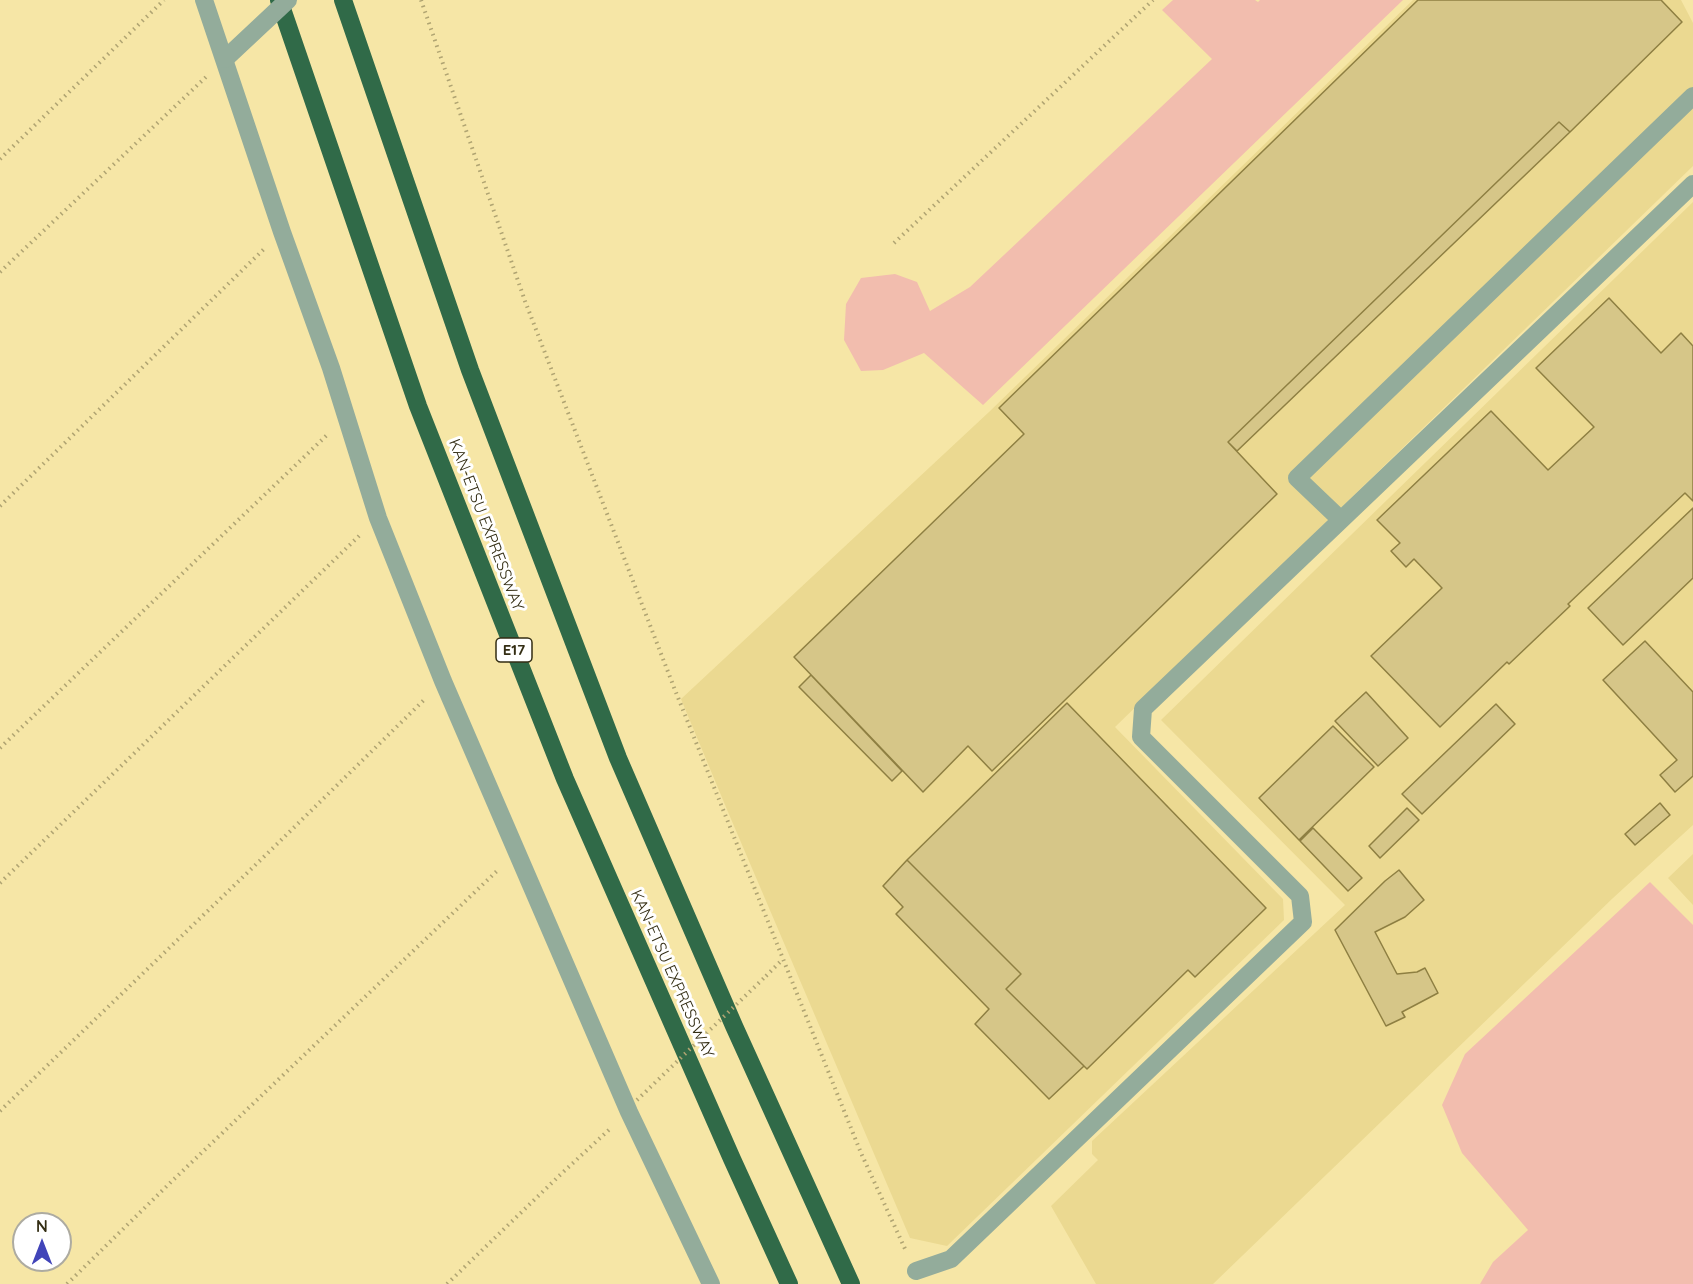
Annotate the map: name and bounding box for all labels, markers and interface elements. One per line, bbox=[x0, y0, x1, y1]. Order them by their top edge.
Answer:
street label: KAN-ETSU EXPRESSWAY bbox=[444, 436, 528, 614]
road number: E17 bbox=[496, 638, 532, 662]
street label: KAN-ETSU EXPRESSWAY bbox=[626, 887, 718, 1061]
north arrow bbox=[12, 1212, 72, 1272]
text: N bbox=[36, 1216, 48, 1236]

